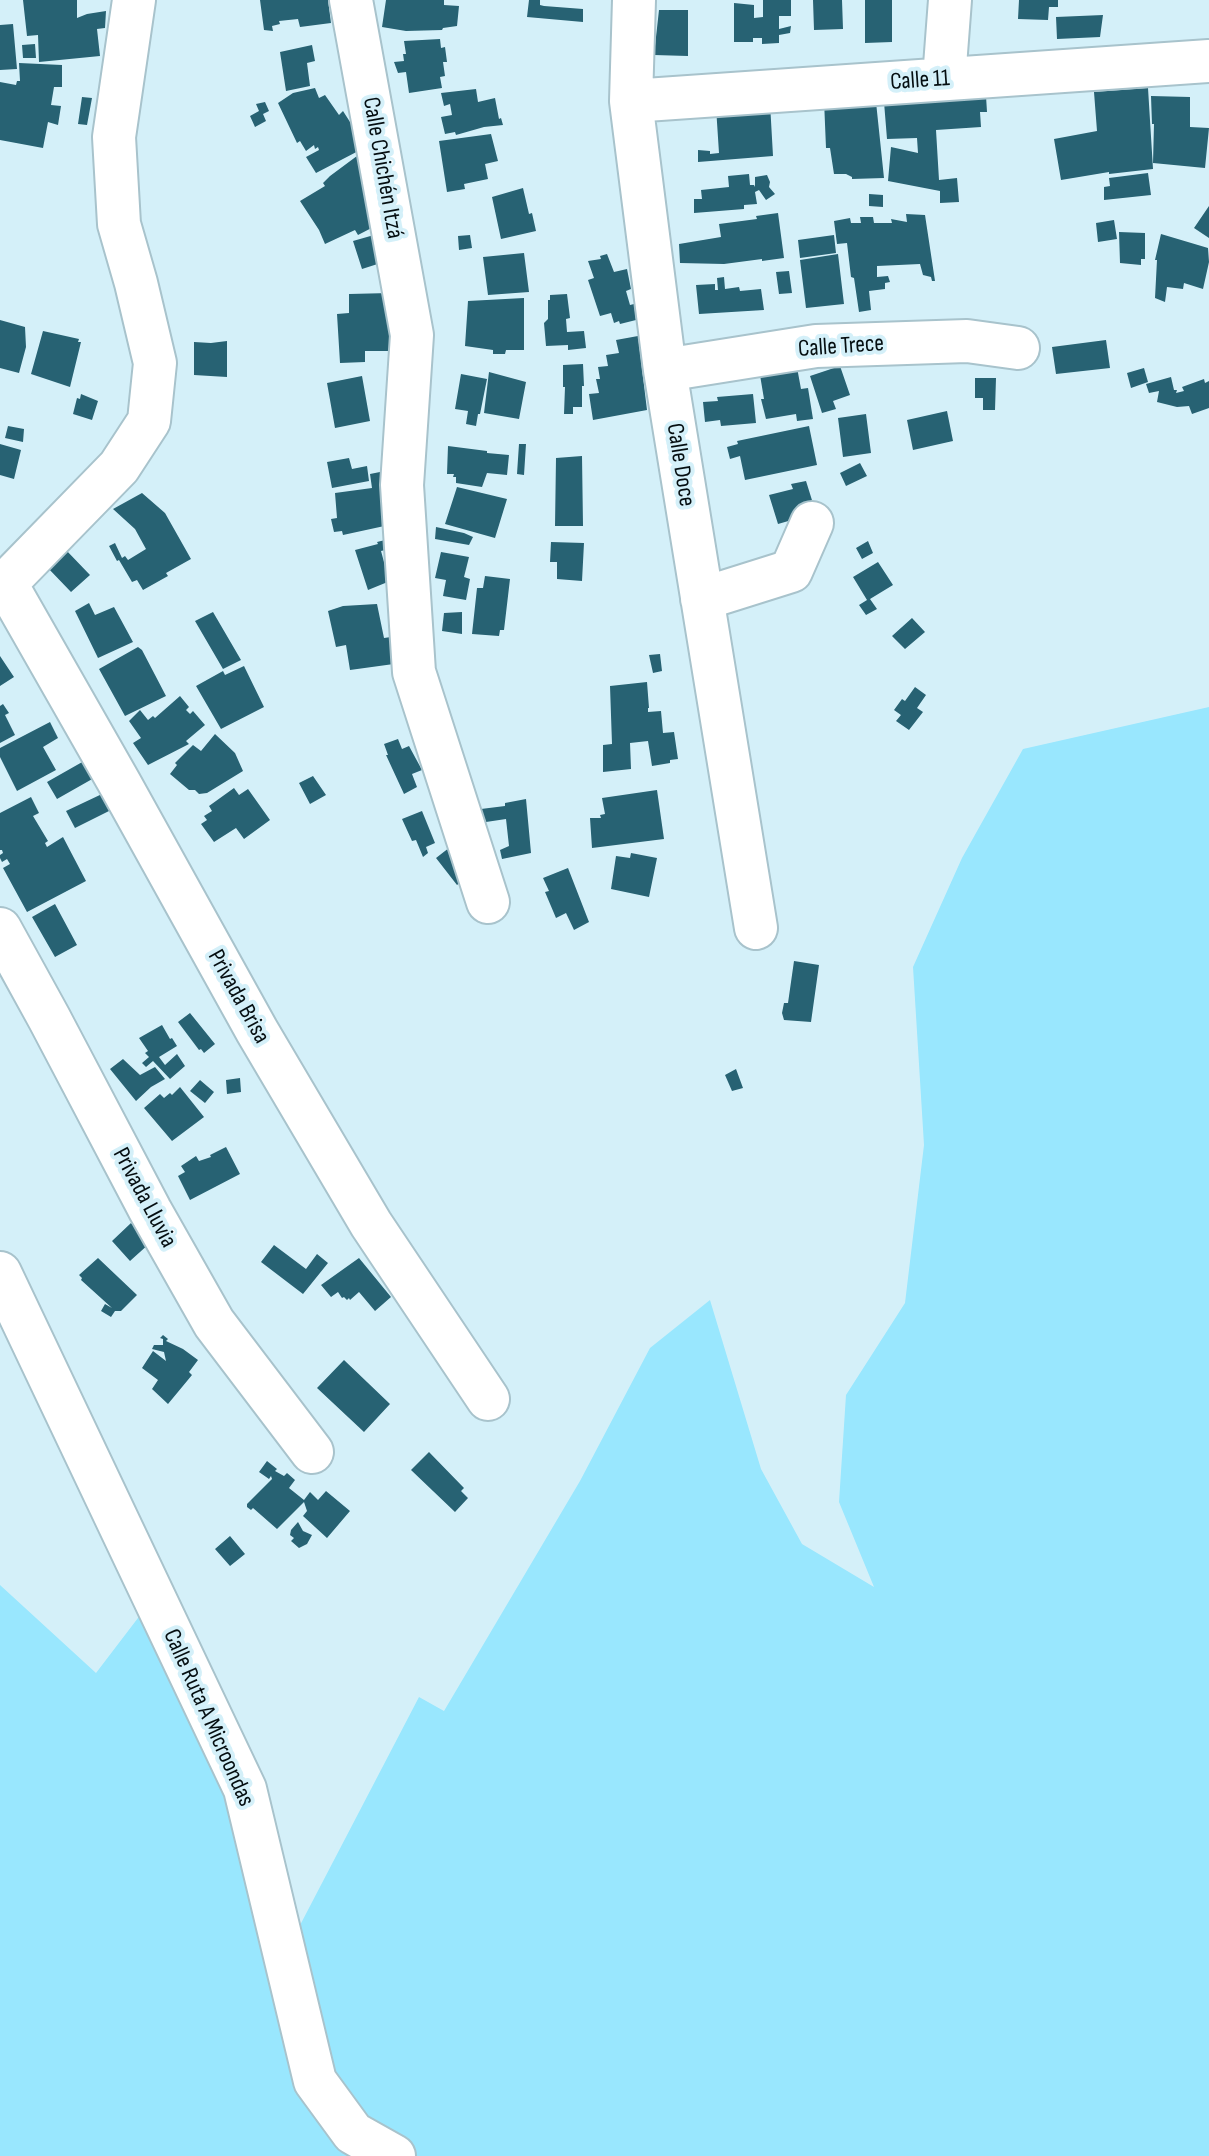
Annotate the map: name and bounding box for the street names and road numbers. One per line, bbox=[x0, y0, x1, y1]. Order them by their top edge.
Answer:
street label: Calle 11 bbox=[889, 65, 951, 97]
street label: Calle Chichén Itzá bbox=[355, 95, 409, 241]
street label: Calle Trece bbox=[797, 330, 885, 364]
street label: Calle Doce bbox=[659, 421, 701, 509]
street label: Privada Brisa bbox=[201, 945, 275, 1049]
street label: Privada Lluvia bbox=[106, 1143, 182, 1253]
street label: Calle Ruta A Microondas bbox=[156, 1625, 260, 1811]

